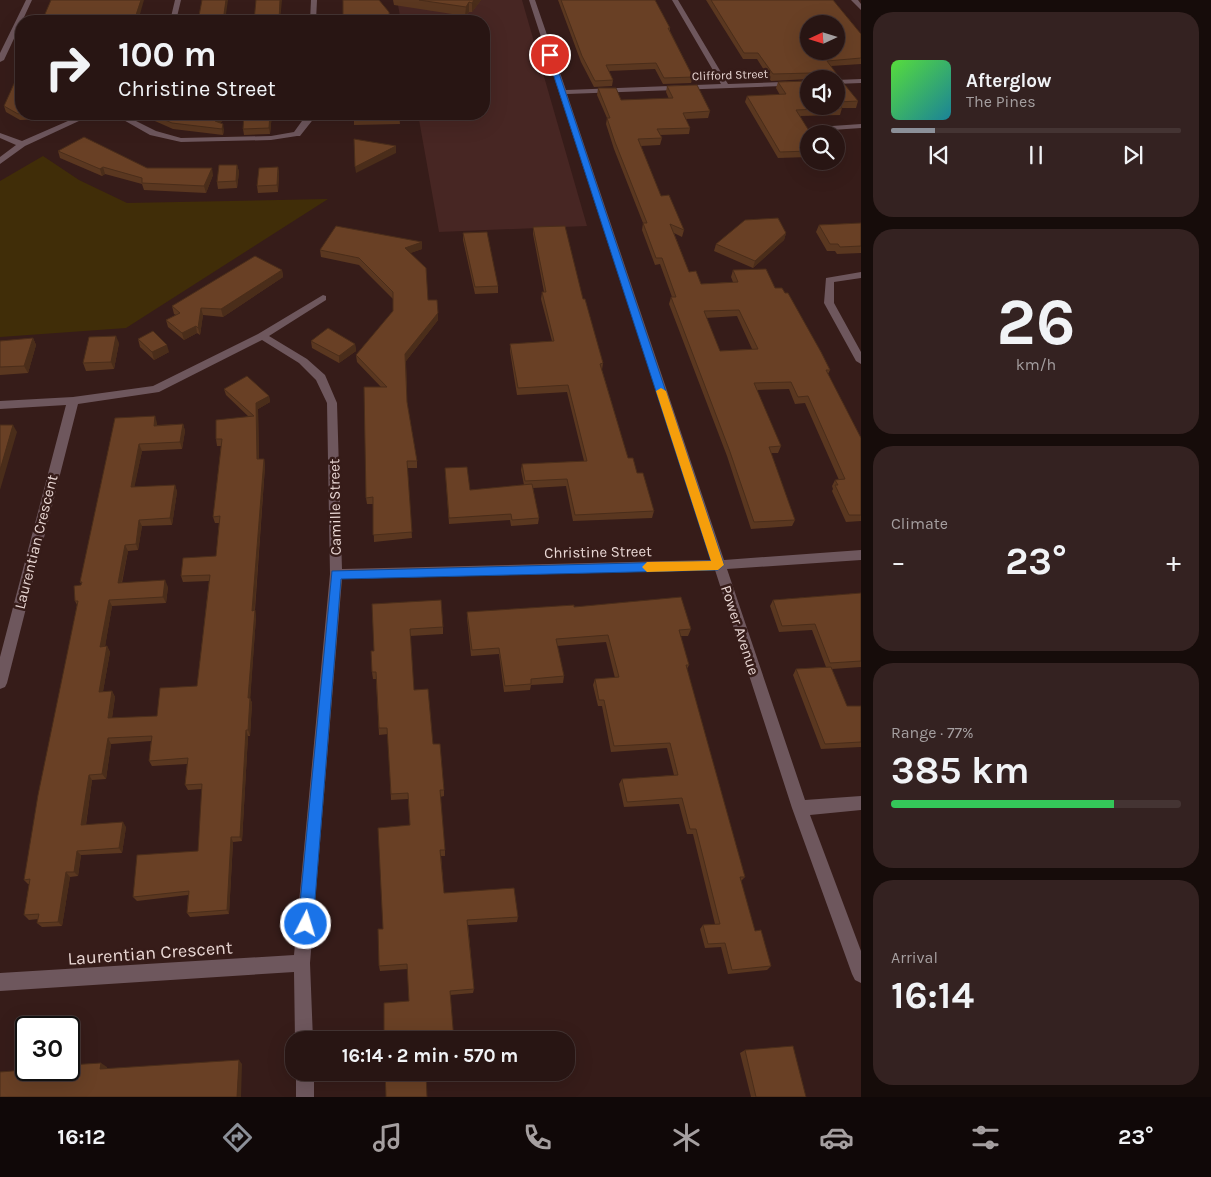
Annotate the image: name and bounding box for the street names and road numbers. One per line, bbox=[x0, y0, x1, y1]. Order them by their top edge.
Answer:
street label: Clifford Street bbox=[692, 67, 769, 83]
street label: Camille Street bbox=[325, 458, 345, 556]
street label: Laurentian Crescent bbox=[11, 473, 61, 611]
street label: Christine Street bbox=[544, 542, 652, 562]
street label: Power Avenue bbox=[717, 583, 763, 677]
street label: Laurentian Crescent bbox=[67, 936, 234, 970]

